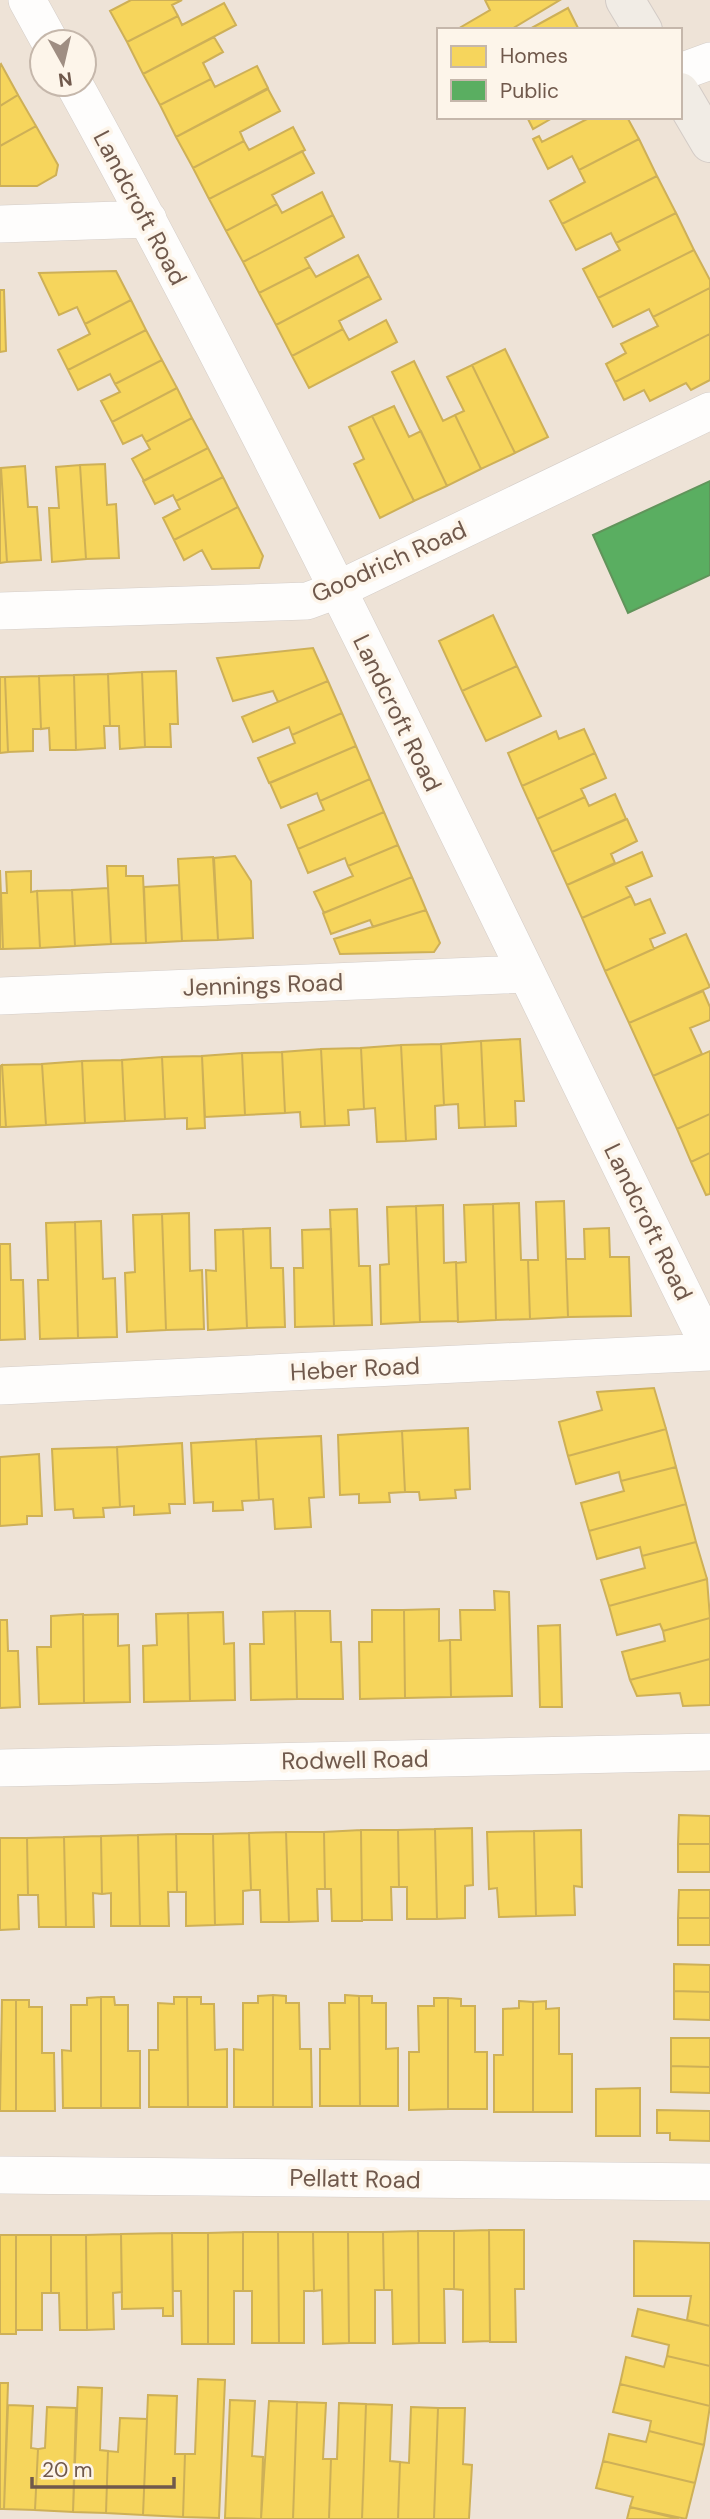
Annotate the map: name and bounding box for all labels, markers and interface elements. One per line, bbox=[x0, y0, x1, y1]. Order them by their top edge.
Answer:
north arrow bbox=[28, 28, 98, 98]
legend bbox=[437, 28, 682, 119]
text: Homes bbox=[500, 42, 568, 70]
text: N bbox=[57, 66, 74, 93]
text: Public bbox=[500, 77, 559, 105]
street label: Landcroft Road bbox=[87, 125, 194, 290]
street label: Goodrich Road bbox=[307, 514, 471, 609]
street label: Landcroft Road bbox=[346, 629, 449, 796]
street label: Jennings Road bbox=[182, 966, 344, 1003]
street label: Landcroft Road bbox=[597, 1138, 700, 1305]
street label: Heber Road bbox=[289, 1350, 421, 1387]
street label: Rodwell Road bbox=[281, 1743, 429, 1776]
street label: Pellatt Road bbox=[289, 2162, 421, 2195]
scale bar bbox=[32, 2446, 173, 2490]
text: 20 m bbox=[42, 2456, 93, 2484]

